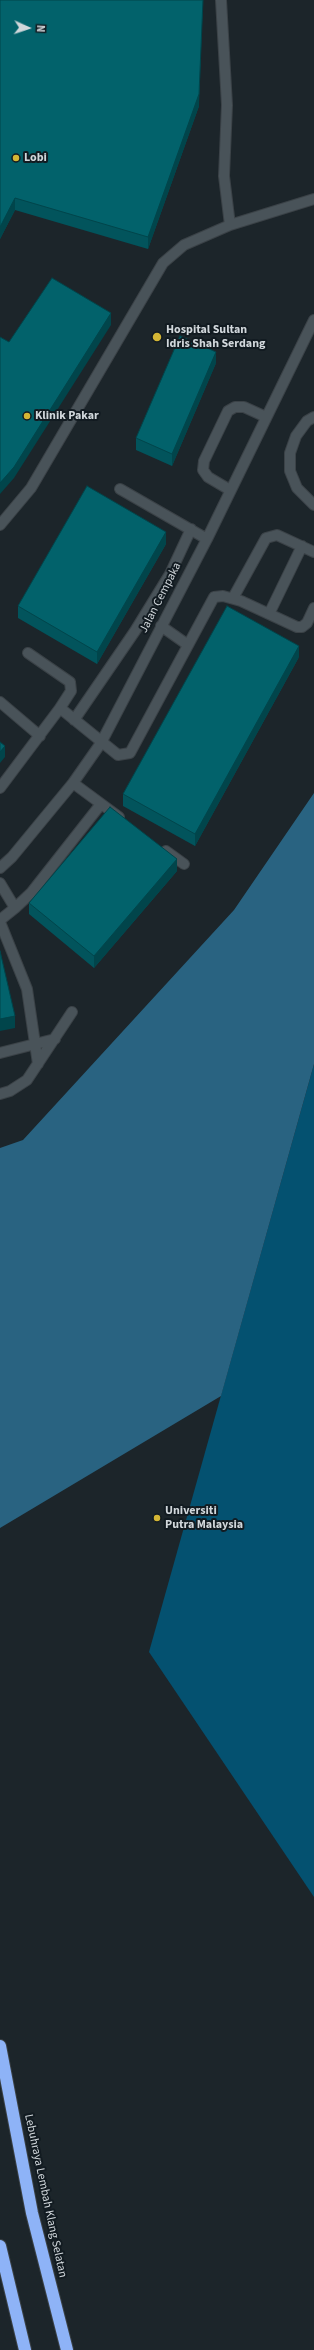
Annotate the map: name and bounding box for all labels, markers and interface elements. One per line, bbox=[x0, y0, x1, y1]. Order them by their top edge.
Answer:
north arrow bbox=[8, 8, 48, 48]
text: N bbox=[33, 25, 48, 33]
place label: Lobi bbox=[24, 151, 47, 165]
marker: Lobi bbox=[11, 153, 21, 163]
place label: Hospital Sultan Idris Shah Serdang bbox=[166, 323, 265, 351]
marker: Hospital Sultan Idris Shah Serdang bbox=[151, 331, 163, 343]
place label: Klinik Pakar bbox=[35, 409, 99, 423]
marker: Klinik Pakar bbox=[22, 411, 32, 421]
street label: Jalan Cempaka bbox=[137, 560, 185, 636]
place label: Universiti Putra Malaysia bbox=[165, 1504, 243, 1532]
marker: Universiti Putra Malaysia bbox=[152, 1513, 162, 1523]
street label: Lebuhraya Lembah Klang Selatan bbox=[21, 2113, 69, 2279]

